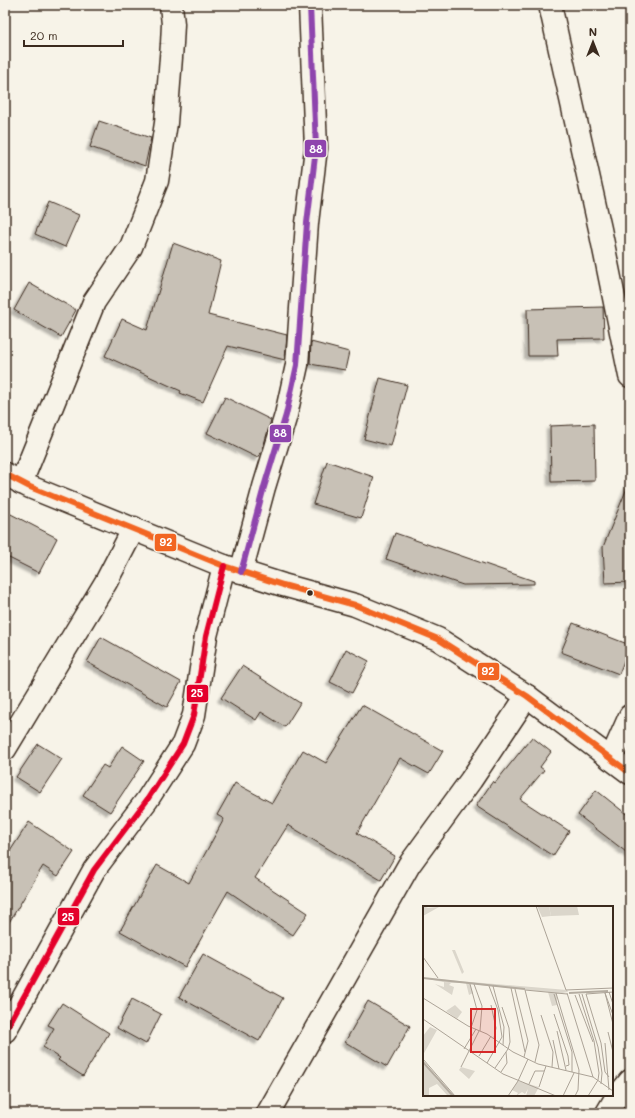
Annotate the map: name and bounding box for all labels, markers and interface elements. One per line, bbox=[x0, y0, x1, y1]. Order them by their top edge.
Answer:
scale bar bbox=[24, 22, 123, 48]
north arrow bbox=[573, 22, 613, 62]
text: N bbox=[589, 24, 597, 39]
text: 20 m bbox=[30, 27, 58, 43]
line badge: 88 bbox=[304, 139, 327, 158]
text: 88 bbox=[309, 141, 323, 156]
line badge: 88 bbox=[269, 424, 292, 443]
text: 88 bbox=[273, 425, 287, 440]
line badge: 92 bbox=[154, 533, 177, 552]
text: 92 bbox=[160, 534, 172, 549]
unlabelled marker bbox=[305, 588, 315, 598]
line badge: 92 bbox=[477, 662, 500, 681]
text: 92 bbox=[482, 663, 494, 678]
line badge: 25 bbox=[186, 684, 209, 703]
text: 25 bbox=[191, 685, 204, 700]
inset map bbox=[423, 906, 613, 1096]
line badge: 25 bbox=[57, 907, 80, 926]
text: 25 bbox=[62, 909, 75, 924]

